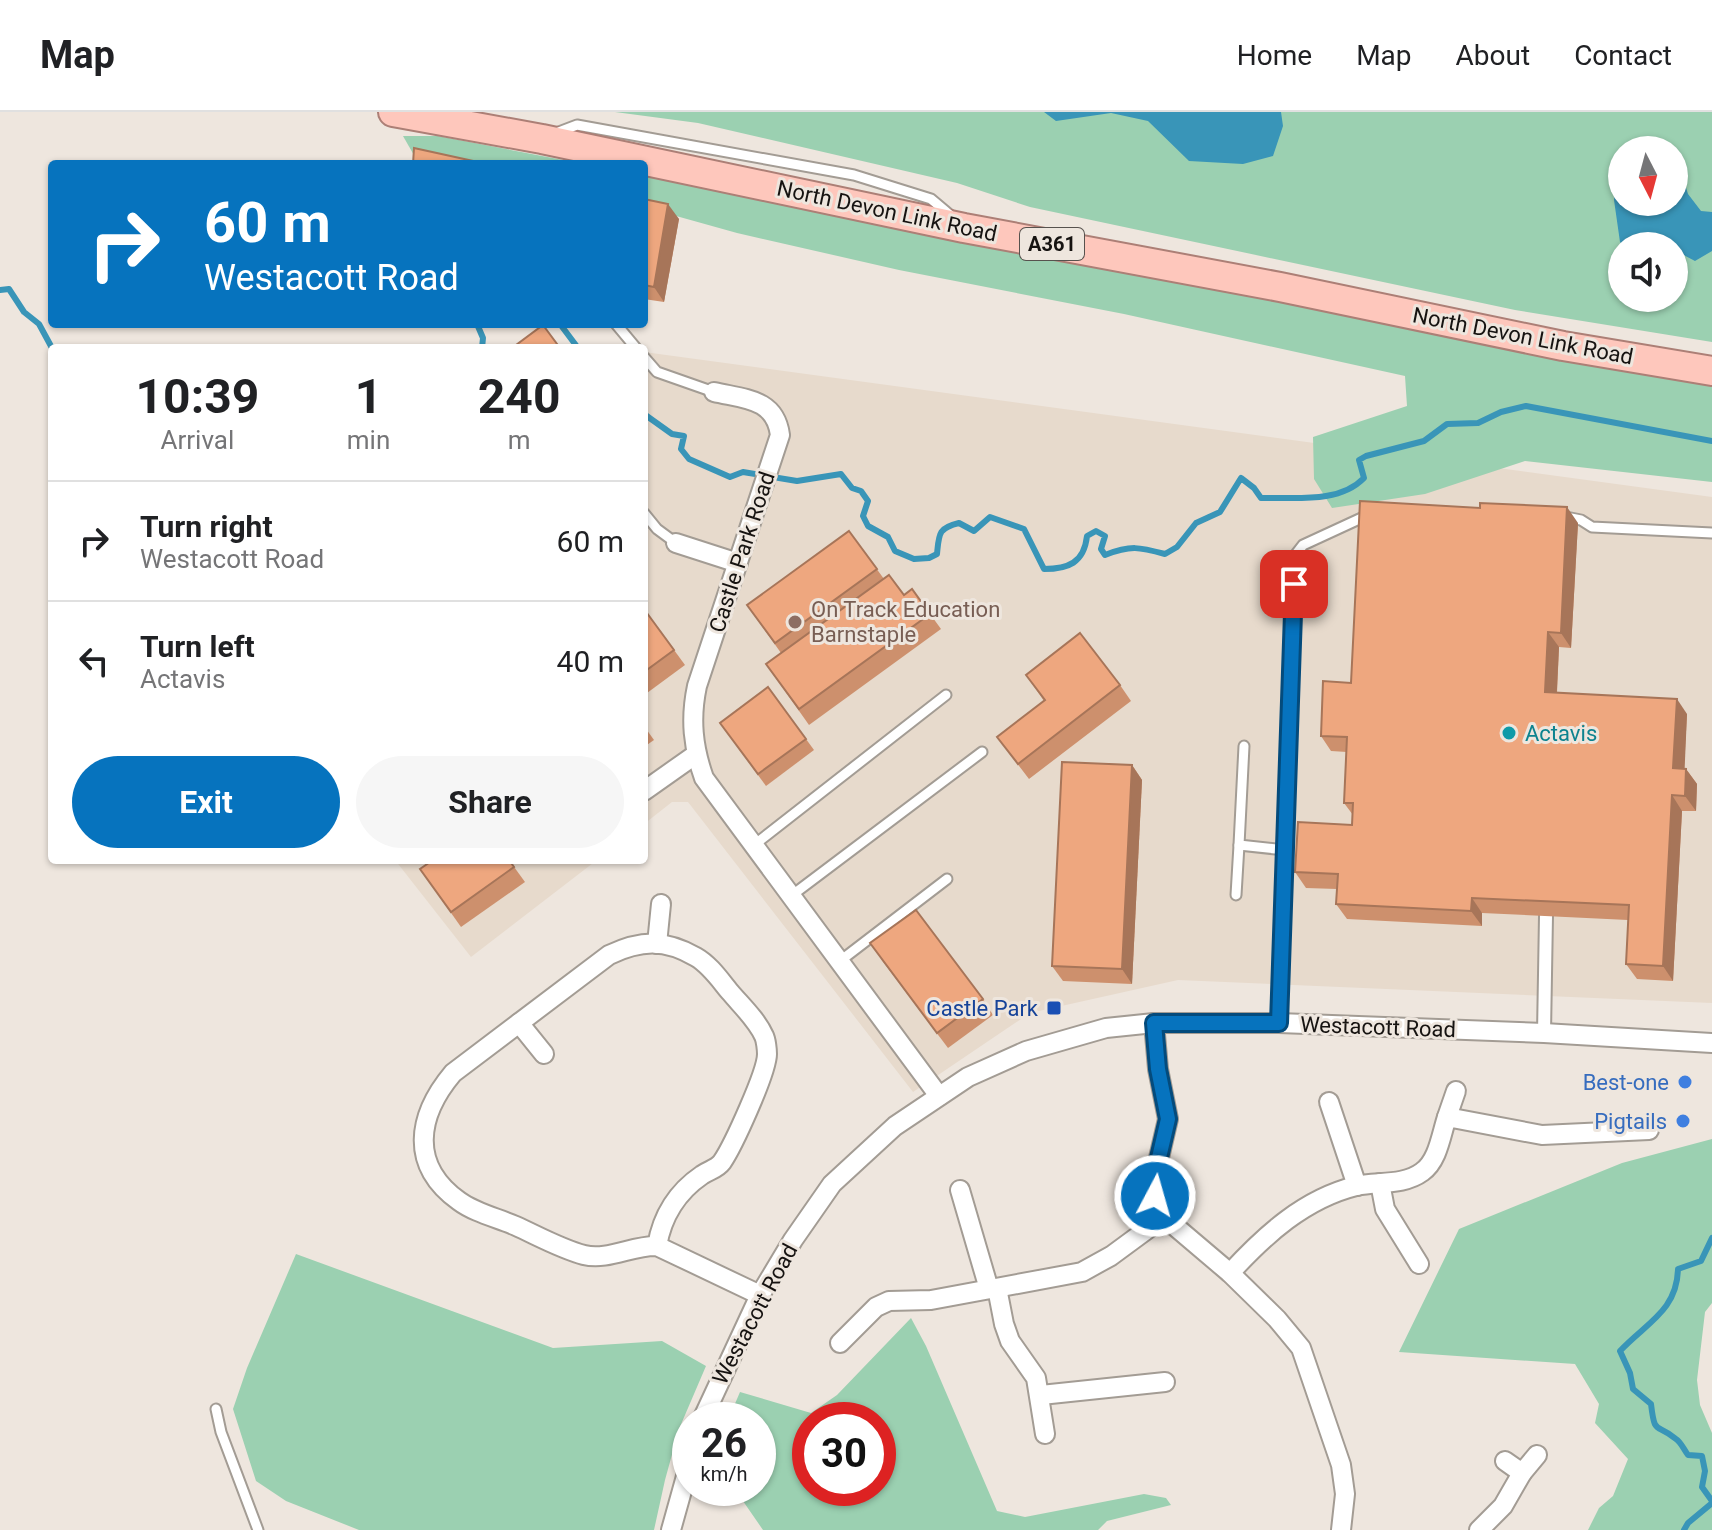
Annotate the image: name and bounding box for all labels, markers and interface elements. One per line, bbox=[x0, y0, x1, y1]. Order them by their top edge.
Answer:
text: Map bbox=[40, 33, 115, 77]
text: Home bbox=[1237, 39, 1312, 72]
text: Map bbox=[1356, 39, 1412, 72]
text: About bbox=[1456, 39, 1530, 72]
text: Contact bbox=[1574, 39, 1672, 72]
north arrow bbox=[1608, 136, 1688, 216]
map controls bbox=[1608, 136, 1688, 312]
street label: North Devon Link Road bbox=[775, 175, 999, 247]
text: 60 m bbox=[204, 190, 331, 256]
icon: right bbox=[72, 192, 176, 296]
road number: A361 bbox=[1020, 228, 1084, 260]
button: sound bbox=[1608, 232, 1688, 312]
text: Westacott Road bbox=[204, 257, 459, 299]
street label: North Devon Link Road bbox=[1411, 302, 1635, 370]
text: 10:39 bbox=[136, 368, 259, 425]
text: 1 bbox=[355, 368, 382, 425]
text: 240 bbox=[478, 368, 560, 425]
text: Arrival bbox=[161, 425, 234, 455]
text: min bbox=[347, 425, 390, 455]
text: m bbox=[508, 425, 531, 455]
street label: Castle Park Road bbox=[704, 468, 780, 636]
text: Turn right bbox=[140, 509, 273, 544]
icon: right bbox=[72, 519, 116, 563]
text: 60 m bbox=[557, 524, 624, 559]
text: Westacott Road bbox=[140, 544, 324, 574]
pin bbox=[1260, 550, 1328, 618]
icon: arrive bbox=[1272, 562, 1316, 606]
place label: On Track Education Barnstaple bbox=[811, 597, 1000, 647]
marker: On Track Education Barnstaple bbox=[786, 613, 804, 631]
text: Turn left bbox=[140, 629, 255, 664]
icon: left bbox=[72, 639, 116, 683]
text: 40 m bbox=[557, 644, 624, 679]
text: Actavis bbox=[140, 664, 225, 694]
place label: Actavis bbox=[1525, 721, 1597, 746]
marker: Actavis bbox=[1500, 724, 1518, 742]
button: Exit bbox=[72, 756, 340, 848]
button: Share bbox=[356, 756, 624, 848]
place label: Castle Park bbox=[926, 996, 1039, 1021]
marker: Castle Park bbox=[1045, 999, 1063, 1017]
street label: Westacott Road bbox=[1300, 1012, 1456, 1042]
place label: Best-one bbox=[1583, 1070, 1669, 1095]
marker: Best-one bbox=[1676, 1073, 1694, 1091]
place label: Pigtails bbox=[1594, 1109, 1667, 1134]
marker: Pigtails bbox=[1674, 1112, 1692, 1130]
position arrow bbox=[1113, 1154, 1197, 1238]
street label: Westacott Road bbox=[707, 1239, 803, 1389]
speed limit sign: 30 bbox=[792, 1402, 896, 1506]
text: 26 bbox=[701, 1420, 747, 1467]
text: km/h bbox=[701, 1462, 747, 1486]

